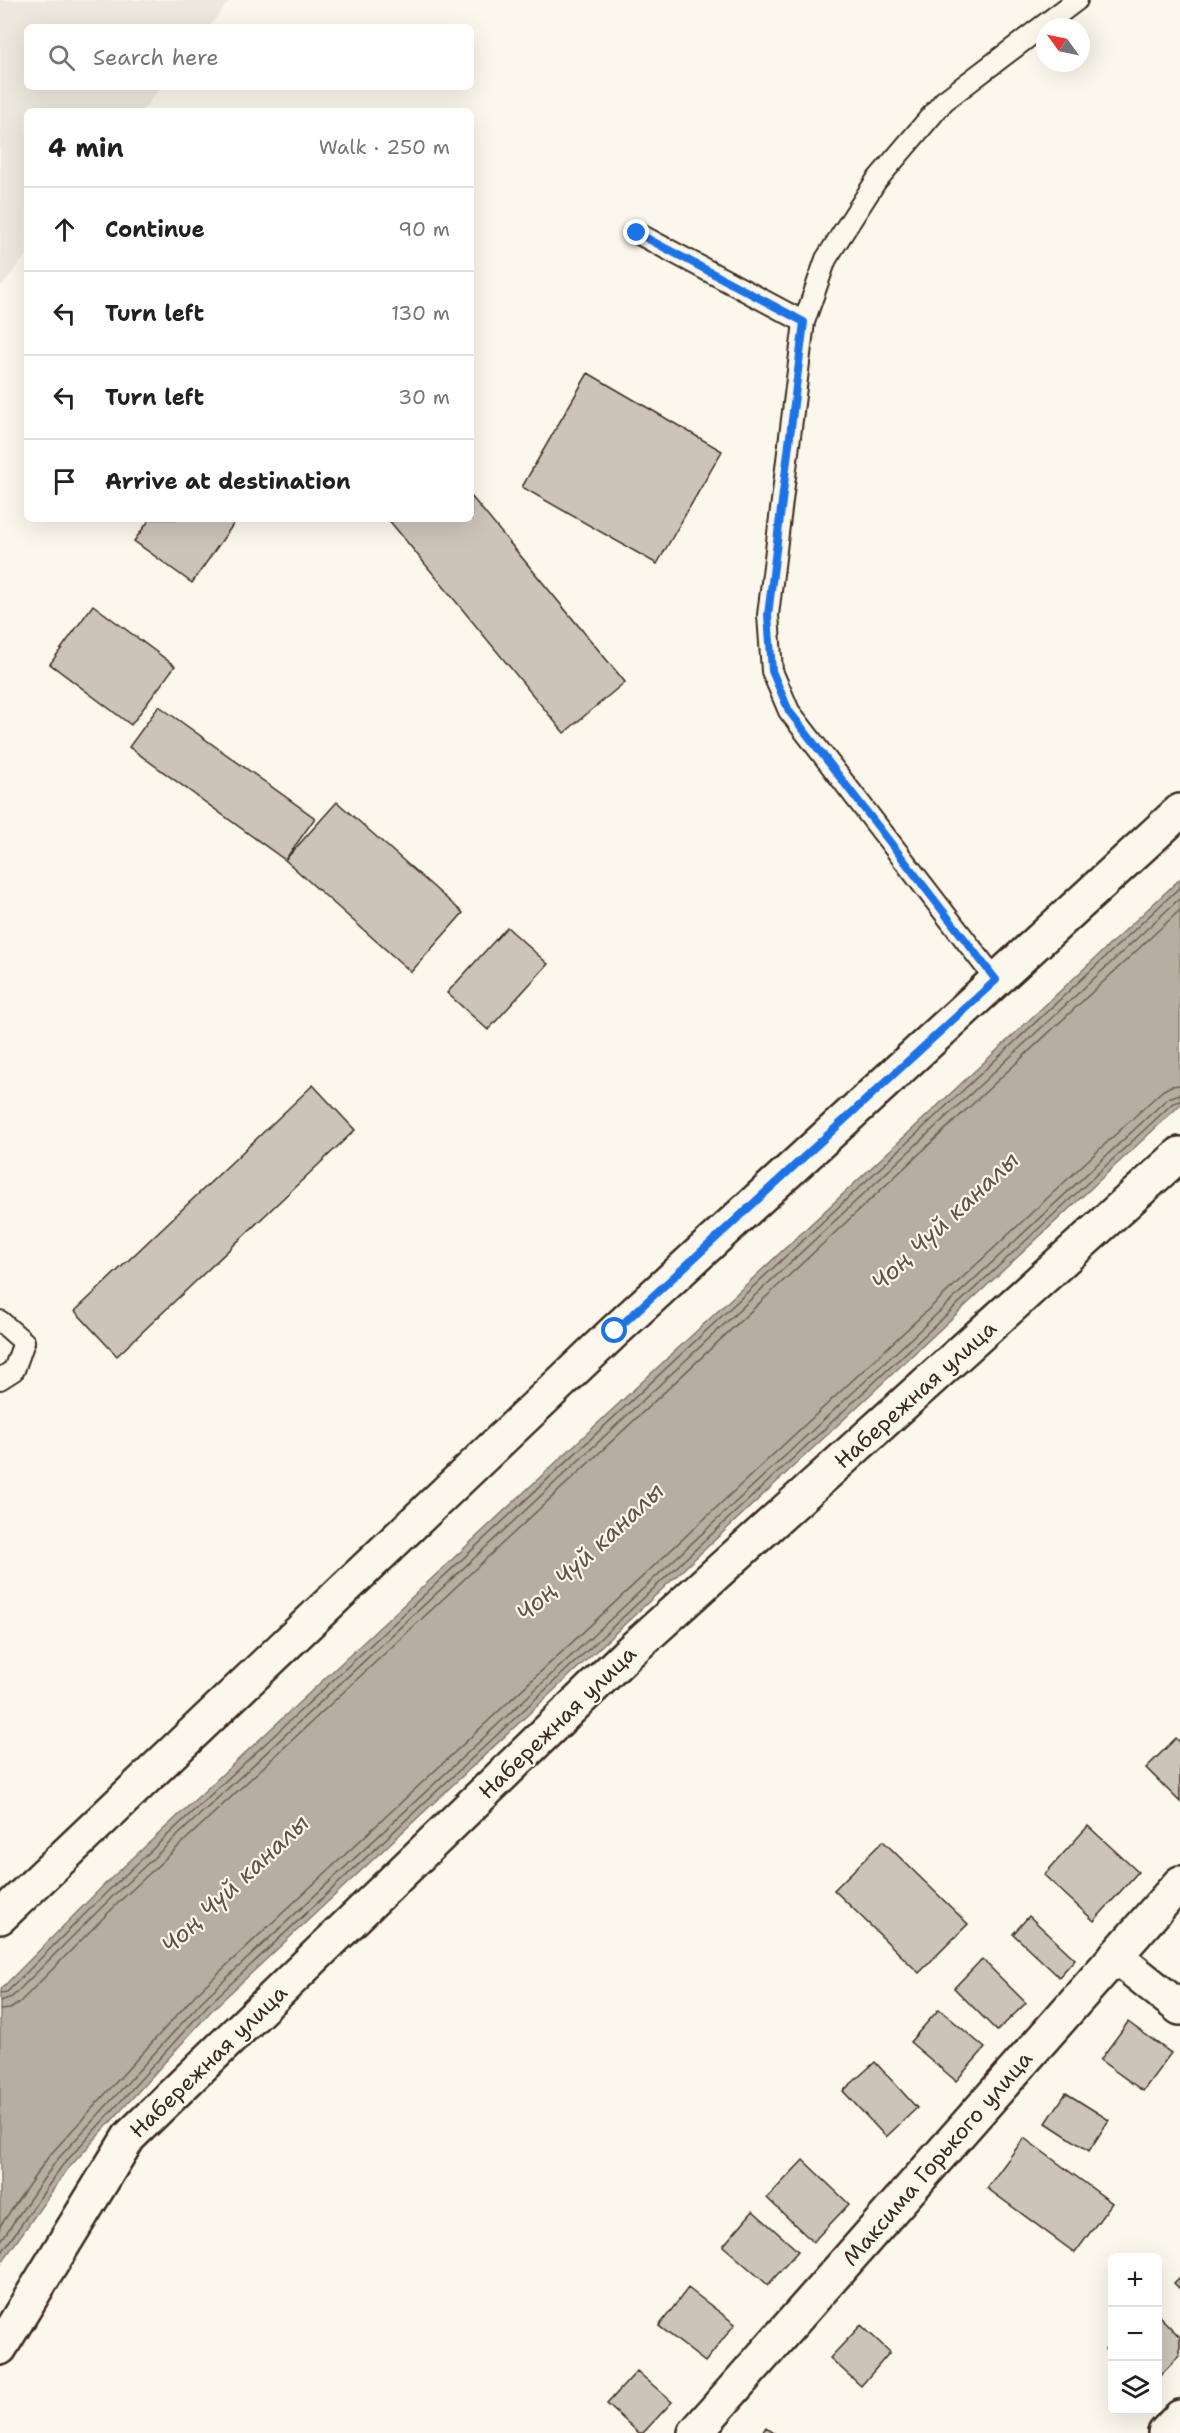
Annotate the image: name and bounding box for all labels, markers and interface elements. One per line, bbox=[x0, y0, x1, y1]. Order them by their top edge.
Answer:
north arrow bbox=[1036, 18, 1090, 72]
search box bbox=[24, 24, 474, 90]
icon: search bbox=[45, 41, 78, 74]
text: Search here bbox=[93, 43, 219, 72]
text: 4 min bbox=[48, 130, 124, 165]
text: Walk · 250 m bbox=[319, 134, 450, 160]
icon: ahead bbox=[48, 213, 81, 246]
text: Continue bbox=[105, 215, 205, 244]
text: 90 m bbox=[398, 216, 450, 242]
route end bbox=[623, 219, 649, 245]
icon: left bbox=[48, 297, 81, 330]
text: Turn left bbox=[105, 299, 204, 328]
text: 130 m bbox=[391, 300, 450, 326]
icon: left bbox=[48, 381, 81, 414]
text: Turn left bbox=[105, 383, 204, 412]
text: 30 m bbox=[398, 384, 450, 410]
icon: arrive bbox=[48, 465, 81, 498]
text: Arrive at destination bbox=[105, 467, 351, 496]
water label: Чоң Чүй каналы bbox=[864, 1144, 1026, 1298]
street label: Набережная улица bbox=[828, 1314, 1003, 1475]
route start bbox=[601, 1317, 627, 1343]
water label: Чоң Чүй каналы bbox=[509, 1475, 671, 1629]
street label: Набережная улица bbox=[472, 1639, 643, 1805]
water label: Чоң Чүй каналы bbox=[154, 1807, 316, 1961]
street label: Набережная улица bbox=[123, 1978, 294, 2144]
street label: Максима Горького улица bbox=[836, 2045, 1039, 2272]
map controls bbox=[1108, 2253, 1162, 2415]
button: + bbox=[1108, 2253, 1162, 2307]
button: − bbox=[1108, 2307, 1162, 2361]
button: layers bbox=[1108, 2361, 1162, 2415]

